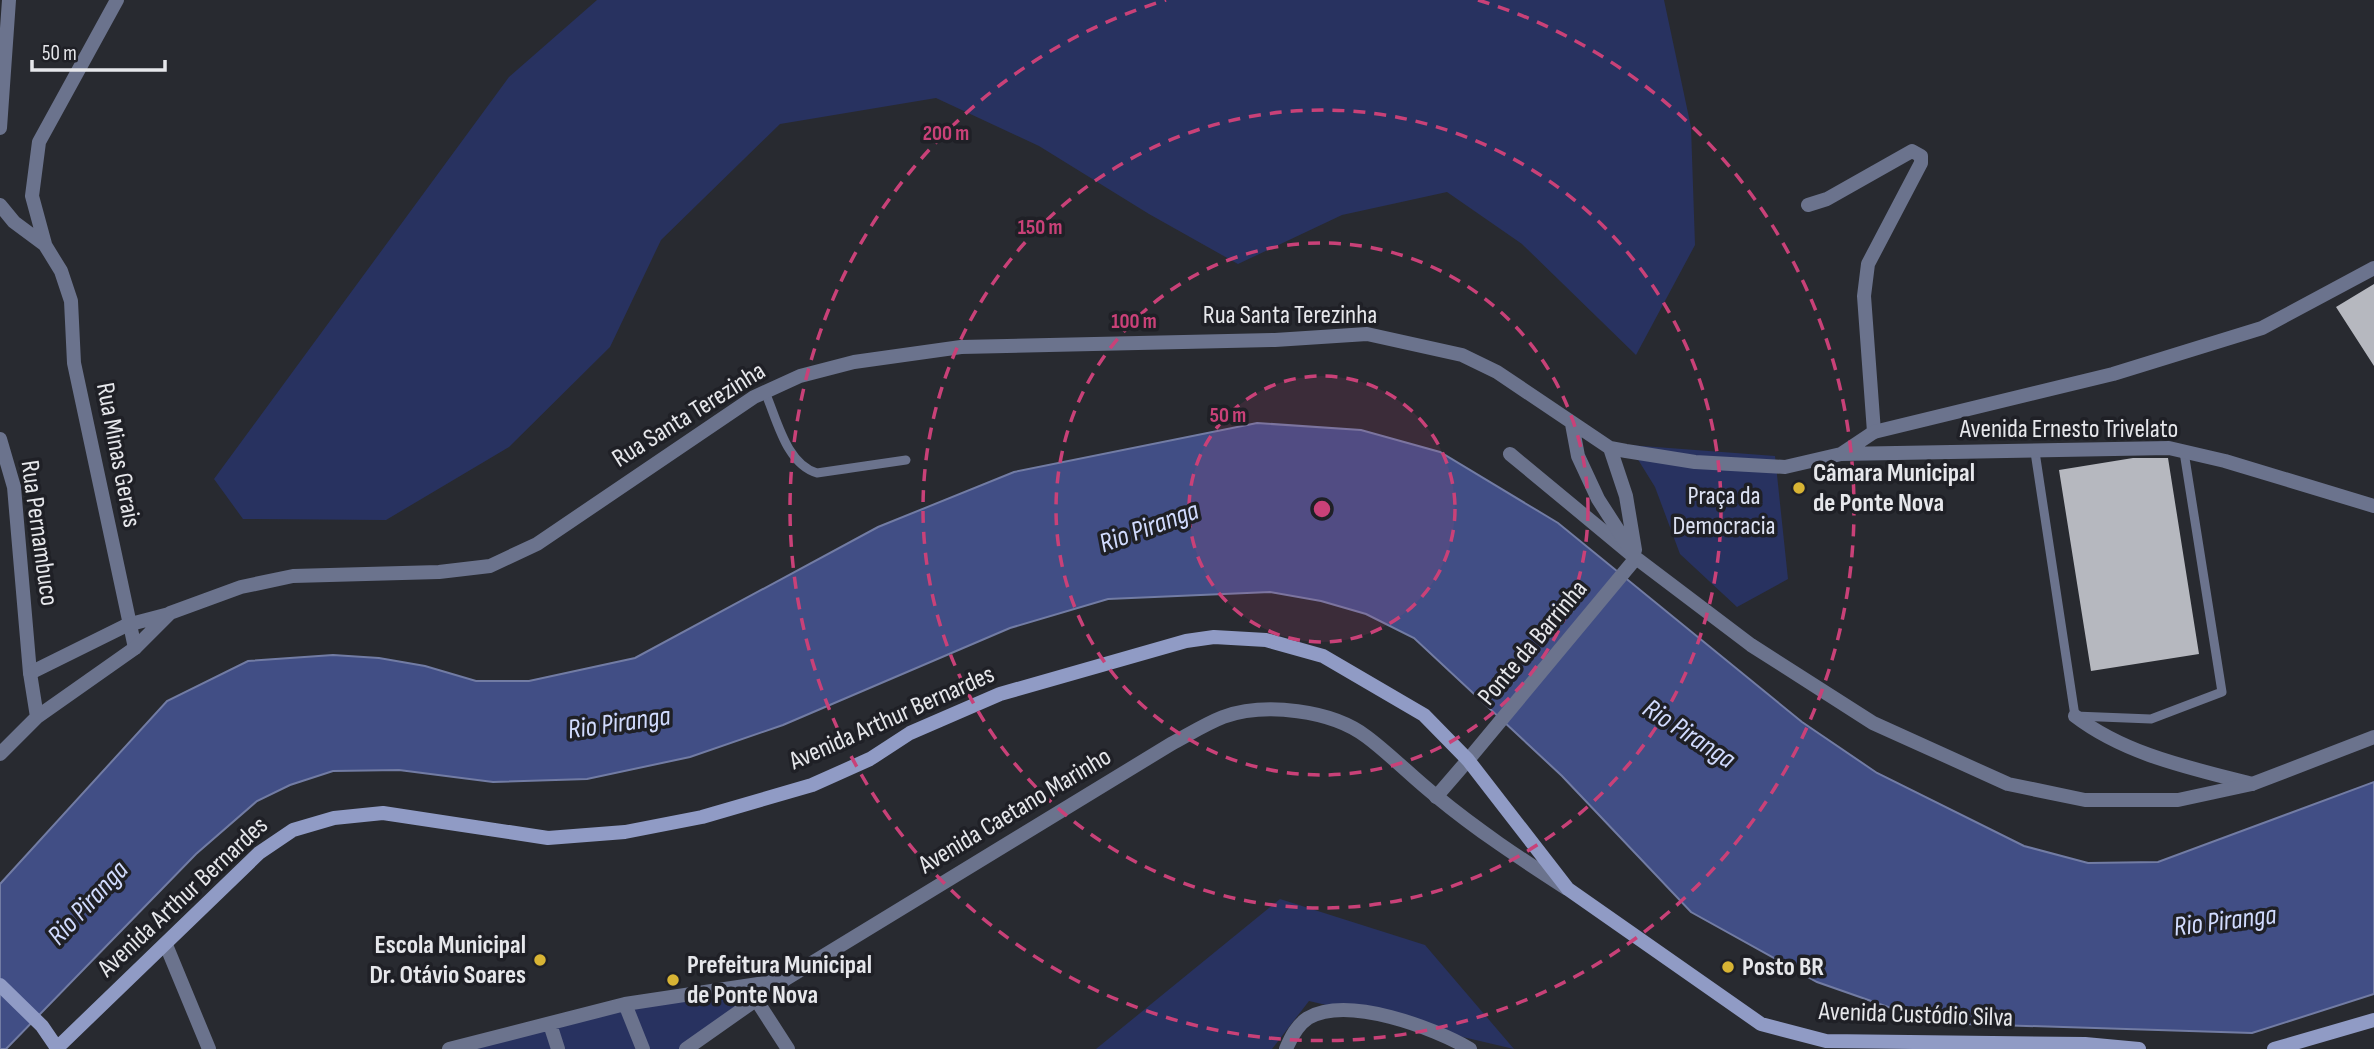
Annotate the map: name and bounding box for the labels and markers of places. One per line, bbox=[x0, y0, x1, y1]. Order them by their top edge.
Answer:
place label: Câmara Municipal de Ponte Nova bbox=[1813, 458, 1975, 519]
marker: Câmara Municipal de Ponte Nova bbox=[1791, 480, 1807, 496]
centre of rings bbox=[1310, 497, 1334, 521]
place label: Escola Municipal Dr. Otávio Soares bbox=[369, 930, 526, 991]
place label: Prefeitura Municipal de Ponte Nova bbox=[687, 950, 872, 1011]
marker: Escola Municipal Dr. Otávio Soares bbox=[532, 952, 548, 968]
place label: Posto BR bbox=[1742, 952, 1824, 983]
marker: Posto BR bbox=[1720, 959, 1736, 975]
marker: Prefeitura Municipal de Ponte Nova bbox=[665, 972, 681, 988]

